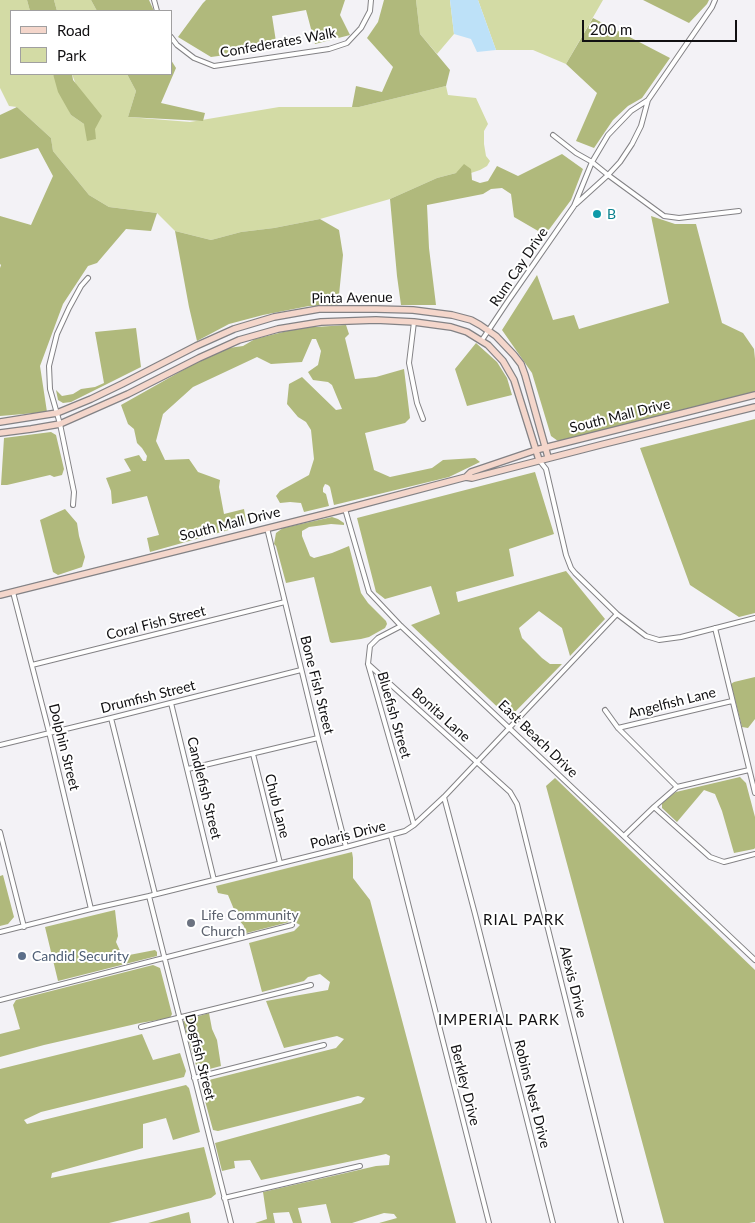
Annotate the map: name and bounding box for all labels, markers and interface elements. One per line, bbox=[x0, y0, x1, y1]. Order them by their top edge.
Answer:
legend bbox=[10, 10, 172, 75]
scale bar bbox=[585, 10, 740, 42]
text: 200 m bbox=[590, 20, 632, 38]
text: Road bbox=[57, 21, 90, 39]
street label: Confederates Walk bbox=[219, 25, 337, 61]
text: Park bbox=[57, 46, 86, 64]
place label: B bbox=[607, 206, 616, 222]
marker: B bbox=[591, 208, 603, 220]
street label: Rum Cay Drive bbox=[486, 224, 552, 310]
street label: Pinta Avenue bbox=[311, 289, 393, 307]
street label: South Mall Drive bbox=[568, 395, 672, 437]
street label: South Mall Drive bbox=[178, 503, 282, 545]
street label: Coral Fish Street bbox=[105, 603, 207, 643]
street label: Bone Fish Street bbox=[297, 634, 337, 736]
street label: Bluefish Street bbox=[374, 670, 414, 760]
street label: Drumfish Street bbox=[99, 677, 197, 717]
street label: Bonita Lane bbox=[408, 684, 474, 746]
street label: Angelfish Lane bbox=[626, 684, 718, 722]
street label: East Beach Drive bbox=[495, 697, 581, 781]
street label: Dolphin Street bbox=[45, 702, 83, 792]
street label: Candlefish Street bbox=[183, 735, 225, 841]
street label: Chub Lane bbox=[261, 772, 293, 840]
street label: Polaris Drive bbox=[308, 817, 388, 853]
place label: Life Community Church bbox=[201, 907, 299, 940]
district label: RIAL PARK bbox=[482, 911, 566, 929]
marker: Life Community Church bbox=[185, 917, 197, 929]
street label: Alexis Drive bbox=[556, 944, 590, 1020]
place label: Candid Security bbox=[32, 948, 129, 964]
marker: Candid Security bbox=[16, 950, 28, 962]
district label: IMPERIAL PARK bbox=[436, 1011, 562, 1029]
street label: Dogfish Street bbox=[181, 1012, 219, 1102]
street label: Robins Nest Drive bbox=[510, 1038, 554, 1150]
street label: Berkley Drive bbox=[447, 1043, 483, 1127]

